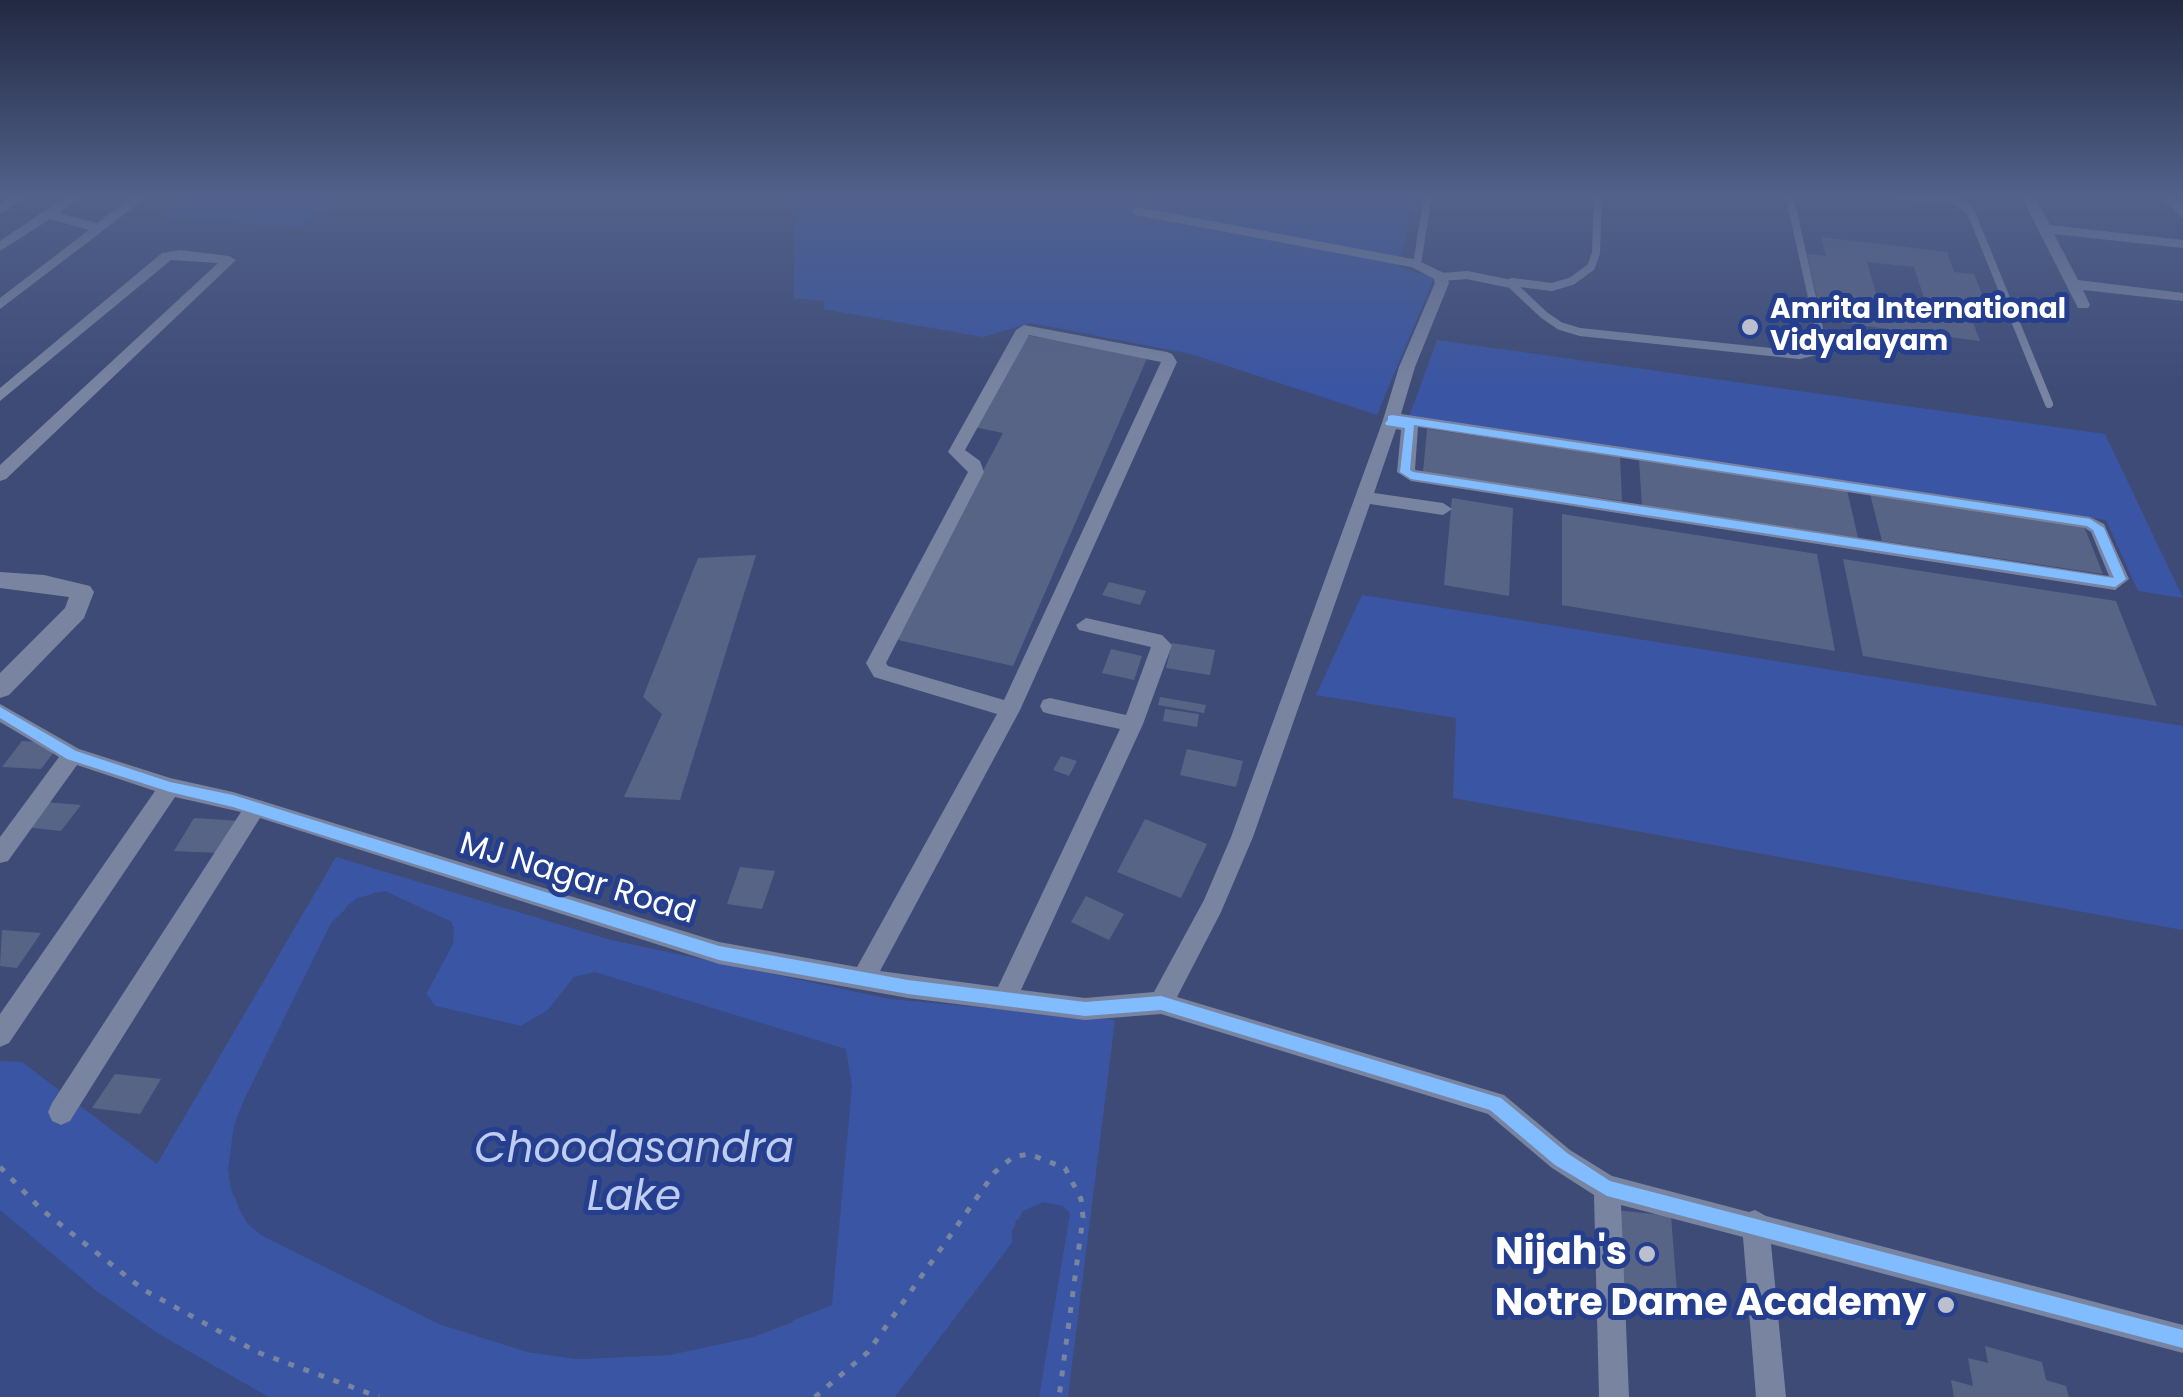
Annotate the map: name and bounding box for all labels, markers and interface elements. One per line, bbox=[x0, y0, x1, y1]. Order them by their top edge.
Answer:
place label: Amrita International Vidyalayam bbox=[1770, 294, 2066, 360]
marker: Amrita International Vidyalayam bbox=[1739, 316, 1761, 338]
street label: MJ Nagar Road bbox=[455, 826, 699, 934]
water label: Choodasandra Lake bbox=[474, 1126, 794, 1224]
place label: Nijah's bbox=[1495, 1231, 1627, 1277]
marker: Nijah's bbox=[1636, 1243, 1658, 1265]
place label: Notre Dame Academy bbox=[1495, 1282, 1926, 1328]
marker: Notre Dame Academy bbox=[1935, 1294, 1957, 1316]

